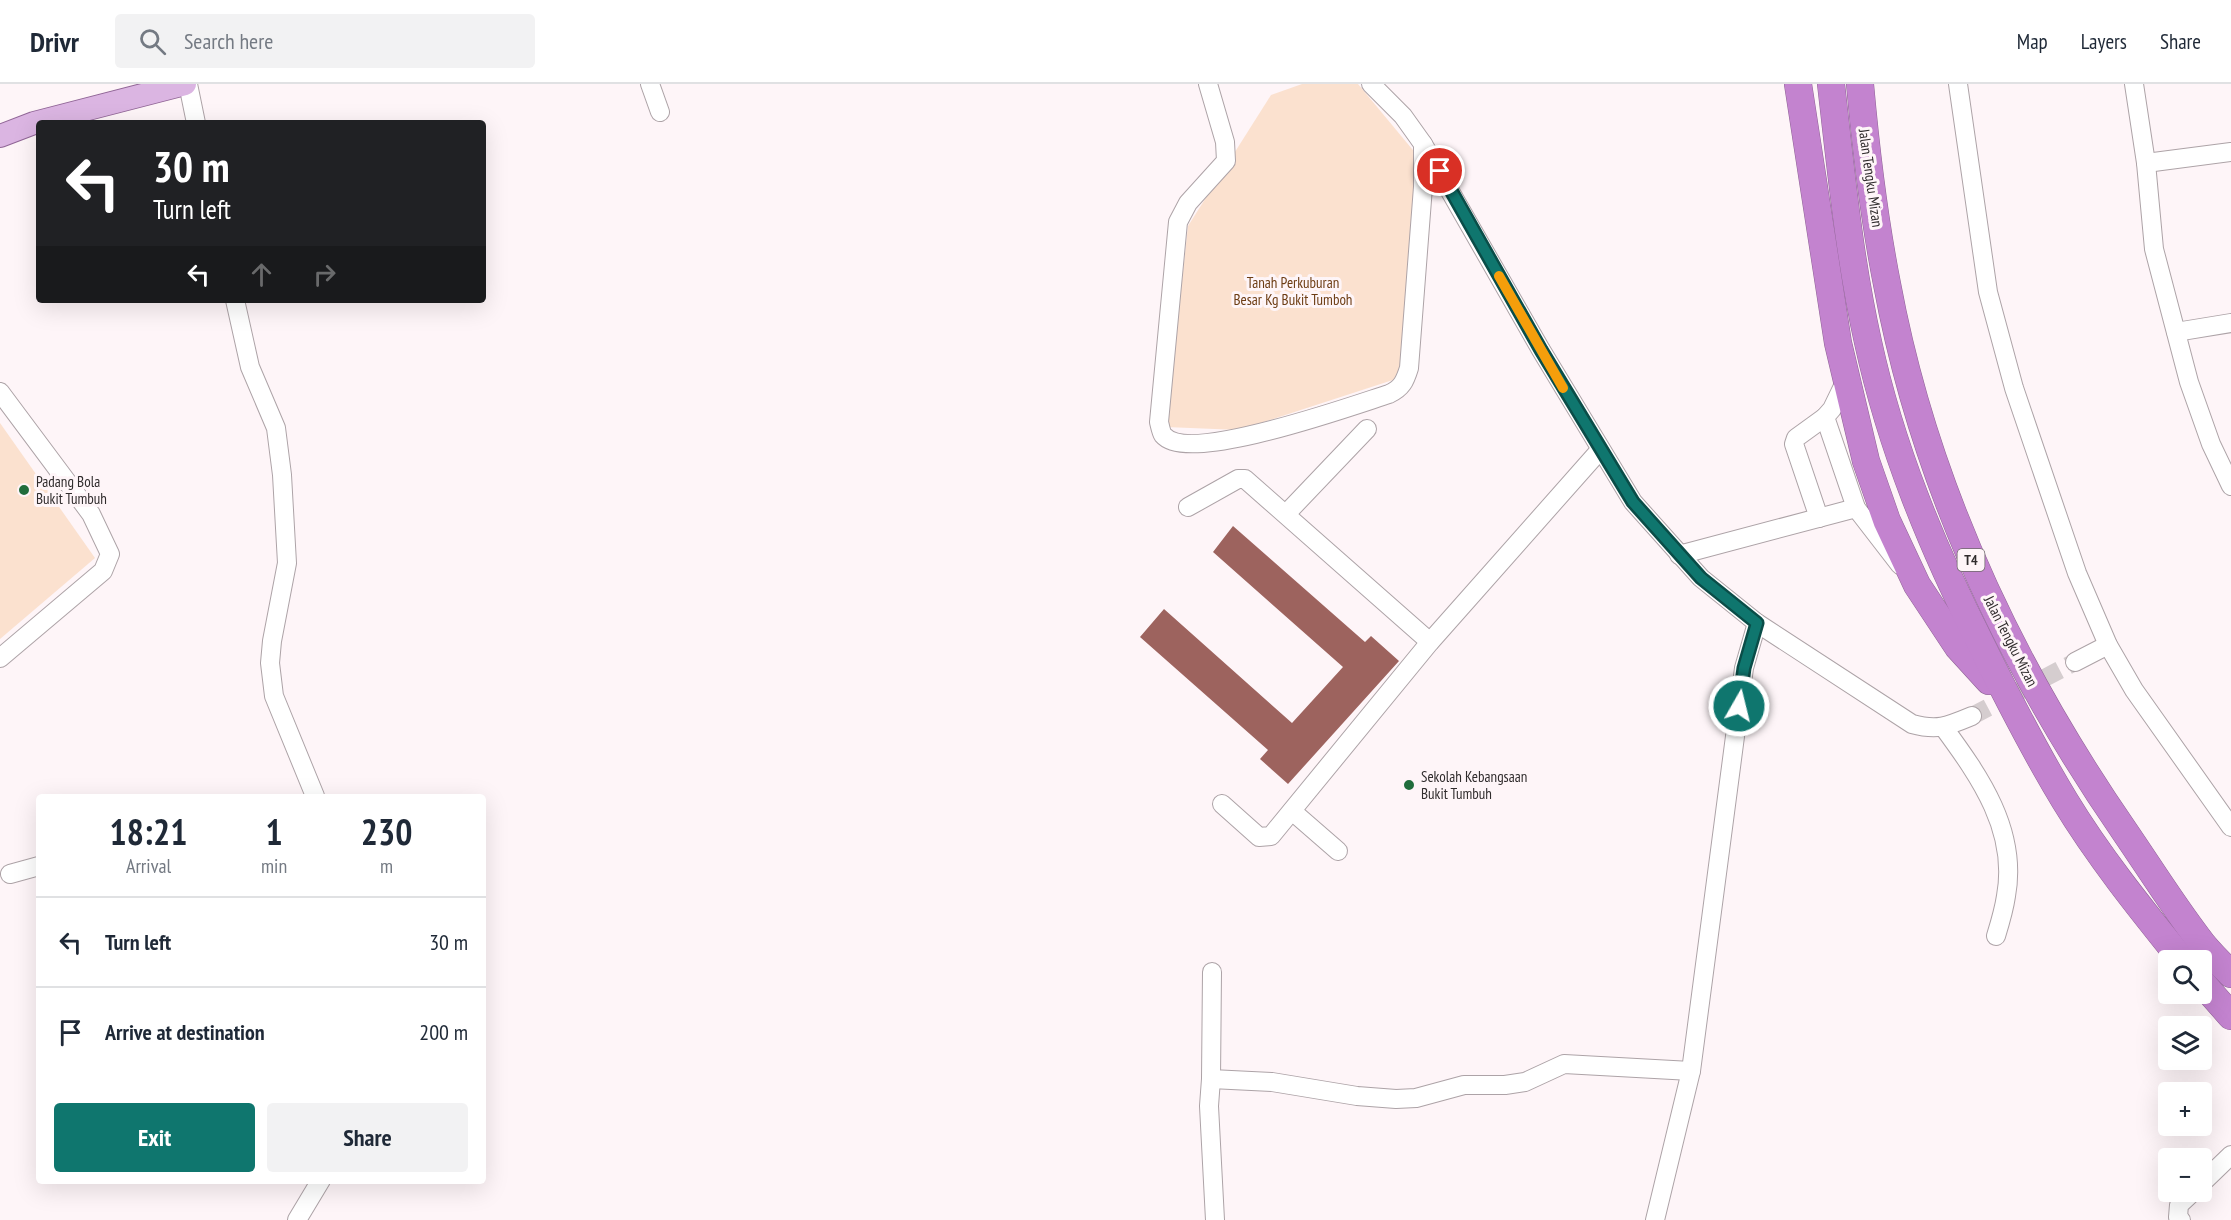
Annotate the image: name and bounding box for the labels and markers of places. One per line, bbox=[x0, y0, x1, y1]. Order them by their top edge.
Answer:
pin bbox=[1414, 145, 1465, 196]
place label: Padang Bola Bukit Tumbuh bbox=[36, 472, 107, 508]
marker: Padang Bola Bukit Tumbuh bbox=[17, 483, 31, 497]
place label: Sekolah Kebangsaan Bukit Tumbuh bbox=[1421, 767, 1527, 803]
marker: Sekolah Kebangsaan Bukit Tumbuh bbox=[1402, 778, 1416, 792]

